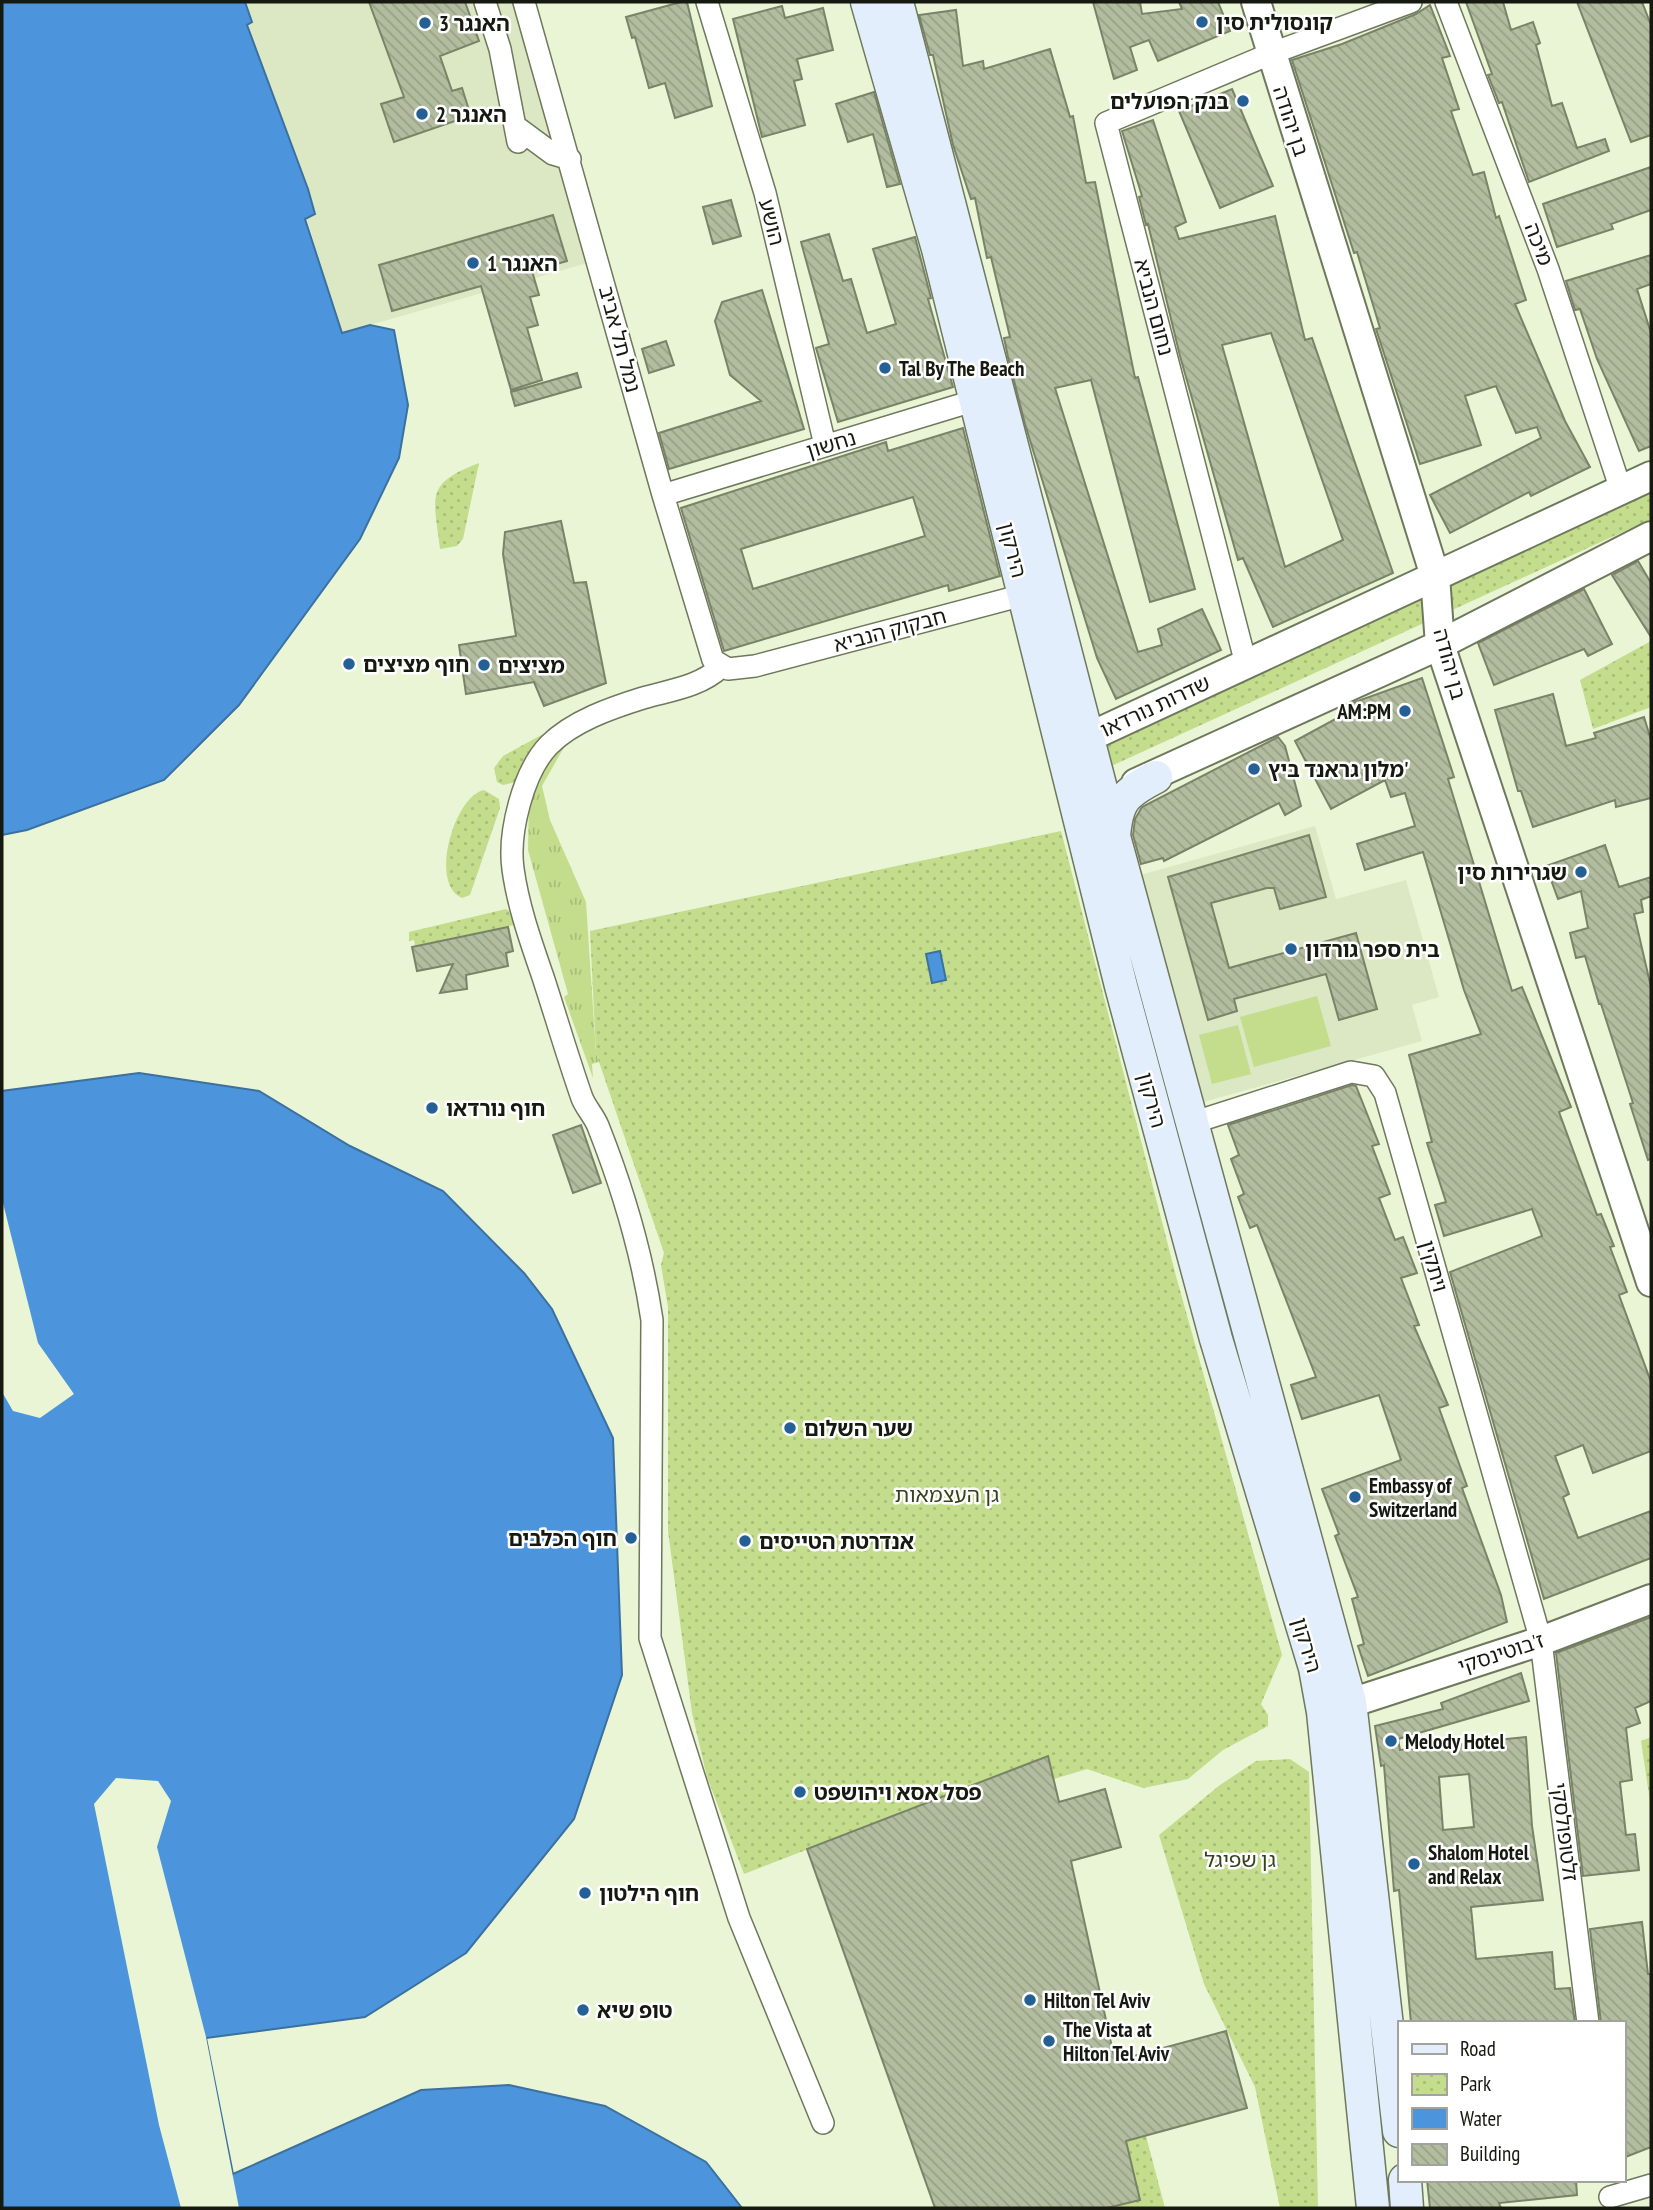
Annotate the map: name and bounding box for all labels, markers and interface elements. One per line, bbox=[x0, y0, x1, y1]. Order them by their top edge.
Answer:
place label: קונסולית סין bbox=[1216, 9, 1333, 36]
place label: האנגר 3 bbox=[439, 10, 510, 37]
marker: קונסולית סין bbox=[1194, 14, 1210, 30]
marker: האנגר 3 bbox=[417, 15, 433, 31]
street label: בן יהודה bbox=[1267, 82, 1315, 160]
place label: בנק הפועלים bbox=[1110, 88, 1229, 115]
marker: בנק הפועלים bbox=[1235, 93, 1251, 109]
place label: האנגר 2 bbox=[436, 101, 507, 128]
marker: האנגר 2 bbox=[414, 106, 430, 122]
street label: הושע bbox=[753, 196, 791, 248]
street label: מיכה bbox=[1519, 219, 1560, 269]
place label: האנגר 1 bbox=[487, 250, 558, 277]
marker: האנגר 1 bbox=[465, 255, 481, 271]
street label: נחום הנביא bbox=[1128, 255, 1180, 359]
street label: נמל תל אביב bbox=[593, 283, 647, 395]
place label: Tal By The Beach bbox=[899, 355, 1024, 382]
marker: Tal By The Beach bbox=[877, 360, 893, 376]
street label: נחשון bbox=[803, 424, 859, 464]
street label: הירקון bbox=[993, 519, 1033, 581]
street label: חבקוק הנביא bbox=[831, 602, 949, 658]
street label: בן יהודה bbox=[1428, 625, 1472, 703]
place label: חוף מציצים bbox=[363, 651, 469, 678]
place label: מציצים bbox=[498, 652, 565, 679]
marker: חוף מציצים bbox=[341, 656, 357, 672]
marker: מציצים bbox=[476, 657, 492, 673]
street label: שדרות נורדאו bbox=[1096, 669, 1214, 743]
place label: AM:PM bbox=[1336, 698, 1391, 725]
marker: AM:PM bbox=[1397, 703, 1413, 719]
place label: מלון גראנד ביץ' bbox=[1268, 756, 1409, 783]
marker: מלון גראנד ביץ' bbox=[1246, 761, 1262, 777]
place label: שגרירות סין bbox=[1457, 859, 1567, 886]
marker: שגרירות סין bbox=[1573, 864, 1589, 880]
place label: בית ספר גורדון bbox=[1305, 936, 1440, 963]
marker: בית ספר גורדון bbox=[1283, 941, 1299, 957]
street label: הירקון bbox=[1132, 1069, 1172, 1131]
place label: חוף נורדאו bbox=[446, 1095, 545, 1122]
marker: חוף נורדאו bbox=[424, 1100, 440, 1116]
street label: ויתקין bbox=[1414, 1237, 1454, 1295]
place label: שער השלום bbox=[804, 1415, 913, 1442]
marker: שער השלום bbox=[782, 1420, 798, 1436]
place label: Embassy of Switzerland bbox=[1369, 1472, 1457, 1523]
park label: גן העצמאות bbox=[895, 1481, 999, 1508]
marker: Embassy of Switzerland bbox=[1347, 1489, 1363, 1505]
place label: חוף הכלבים bbox=[508, 1525, 617, 1552]
place label: אנדרטת הטייסים bbox=[759, 1528, 914, 1555]
marker: חוף הכלבים bbox=[623, 1530, 639, 1546]
marker: אנדרטת הטייסים bbox=[737, 1533, 753, 1549]
street label: הירקון bbox=[1286, 1614, 1328, 1676]
street label: ז'בוטינסקי bbox=[1454, 1626, 1548, 1680]
place label: Melody Hotel bbox=[1405, 1728, 1505, 1755]
marker: Melody Hotel bbox=[1383, 1733, 1399, 1749]
place label: פסל אסא ויהושפט bbox=[814, 1779, 982, 1806]
street label: זלטופולסקי bbox=[1546, 1781, 1584, 1883]
marker: פסל אסא ויהושפט bbox=[792, 1784, 808, 1800]
place label: Shalom Hotel and Relax bbox=[1428, 1839, 1530, 1890]
park label: גן שפיגל bbox=[1204, 1846, 1276, 1873]
marker: Shalom Hotel and Relax bbox=[1406, 1856, 1422, 1872]
place label: חוף הילטון bbox=[599, 1880, 699, 1907]
marker: חוף הילטון bbox=[577, 1885, 593, 1901]
place label: Hilton Tel Aviv bbox=[1044, 1987, 1151, 2014]
marker: Hilton Tel Aviv bbox=[1022, 1992, 1038, 2008]
place label: טופ שיא bbox=[597, 1997, 673, 2024]
marker: טופ שיא bbox=[575, 2002, 591, 2018]
place label: The Vista at Hilton Tel Aviv bbox=[1063, 2016, 1170, 2067]
legend bbox=[1398, 2021, 1625, 2182]
marker: The Vista at Hilton Tel Aviv bbox=[1041, 2033, 1057, 2049]
text: Road bbox=[1460, 2035, 1496, 2062]
text: Park bbox=[1460, 2070, 1491, 2097]
text: Water bbox=[1460, 2105, 1502, 2132]
text: Building bbox=[1460, 2140, 1520, 2167]

